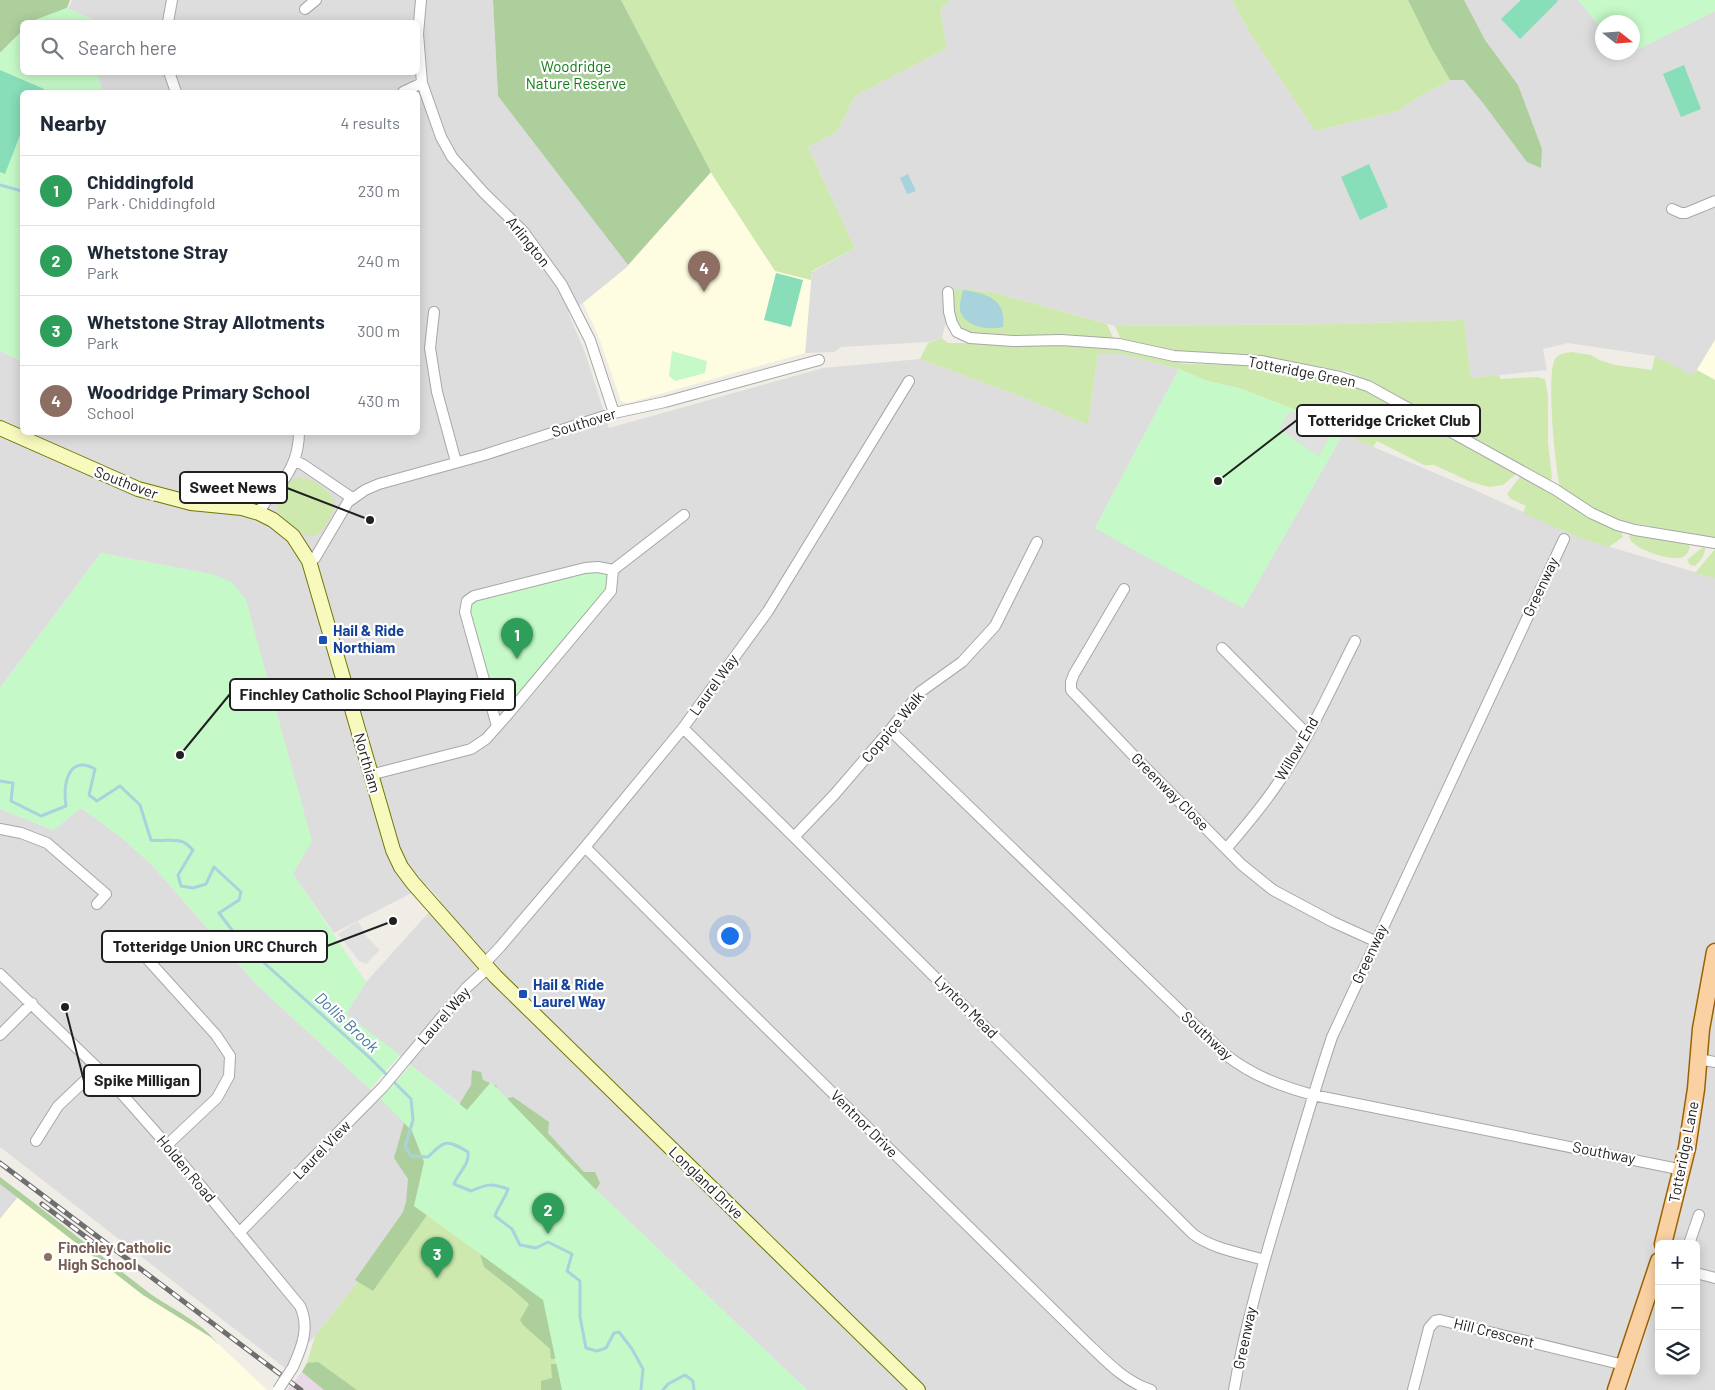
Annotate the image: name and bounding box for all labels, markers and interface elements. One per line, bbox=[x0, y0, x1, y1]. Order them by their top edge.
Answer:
north arrow bbox=[1595, 15, 1640, 60]
search box bbox=[20, 20, 420, 75]
icon: search bbox=[38, 34, 66, 62]
text: Search here bbox=[78, 36, 177, 59]
park label: Woodridge Nature Reserve bbox=[526, 57, 626, 92]
text: Nearby bbox=[40, 110, 106, 135]
text: 4 results bbox=[340, 113, 400, 132]
text: Chiddingfold bbox=[87, 170, 194, 193]
text: 1 bbox=[53, 181, 59, 200]
text: 230 m bbox=[358, 181, 400, 200]
text: Park · Chiddingfold bbox=[87, 193, 215, 212]
street label: Arlington bbox=[503, 213, 554, 270]
text: Whetstone Stray bbox=[87, 240, 228, 263]
text: 2 bbox=[52, 251, 60, 270]
text: 240 m bbox=[357, 251, 400, 270]
pin: 4 bbox=[688, 251, 720, 292]
text: Park bbox=[87, 263, 118, 282]
text: Whetstone Stray Allotments bbox=[87, 310, 325, 333]
text: 3 bbox=[52, 321, 60, 340]
text: 300 m bbox=[357, 321, 400, 340]
text: Park bbox=[87, 333, 118, 352]
street label: Totteridge Green bbox=[1247, 352, 1358, 390]
text: Woodridge Primary School bbox=[87, 380, 310, 403]
text: 4 bbox=[51, 391, 61, 410]
text: 430 m bbox=[357, 391, 400, 410]
text: School bbox=[87, 403, 134, 422]
street label: Southover bbox=[549, 404, 619, 440]
callout: Totteridge Cricket Club bbox=[1297, 405, 1480, 436]
text: Totteridge Cricket Club bbox=[1307, 410, 1471, 429]
street label: Southover bbox=[92, 462, 161, 503]
callout: Sweet News bbox=[180, 472, 287, 503]
text: Sweet News bbox=[190, 477, 277, 496]
street label: Greenway bbox=[1518, 554, 1562, 619]
pin: 1 bbox=[501, 618, 533, 659]
place label: Hail & Ride Northiam bbox=[333, 621, 404, 656]
marker: Hail & Ride Northiam bbox=[317, 634, 329, 646]
street label: Laurel Way bbox=[685, 650, 741, 718]
callout: Finchley Catholic School Playing Field bbox=[230, 679, 515, 710]
text: Finchley Catholic School Playing Field bbox=[239, 684, 505, 703]
street label: Coppice Walk bbox=[857, 687, 928, 766]
street label: Willow End bbox=[1271, 713, 1322, 784]
street label: Northiam bbox=[351, 731, 385, 795]
street label: Greenway Close bbox=[1128, 749, 1213, 834]
street label: Greenway bbox=[1347, 921, 1391, 986]
your location bbox=[717, 923, 743, 949]
callout: Totteridge Union URC Church bbox=[102, 931, 327, 962]
text: Totteridge Union URC Church bbox=[113, 936, 317, 955]
street label: Lynton Mead bbox=[931, 971, 1002, 1042]
place label: Hail & Ride Laurel Way bbox=[533, 975, 606, 1010]
street label: Laurel Way bbox=[413, 983, 473, 1048]
water label: Dollis Brook bbox=[312, 987, 383, 1056]
marker: Hail & Ride Laurel Way bbox=[517, 988, 529, 1000]
street label: Southway bbox=[1178, 1007, 1237, 1064]
callout: Spike Milligan bbox=[84, 1065, 200, 1096]
text: Spike Milligan bbox=[94, 1070, 190, 1089]
street label: Ventnor Drive bbox=[827, 1086, 902, 1161]
street label: Totteridge Lane bbox=[1664, 1100, 1702, 1204]
street label: Laurel View bbox=[289, 1116, 354, 1183]
street label: Holden Road bbox=[154, 1131, 220, 1206]
street label: Southway bbox=[1571, 1137, 1637, 1167]
street label: Longland Drive bbox=[666, 1142, 748, 1222]
pin: 2 bbox=[532, 1193, 564, 1234]
pin: 3 bbox=[421, 1237, 453, 1278]
place label: Finchley Catholic High School bbox=[58, 1238, 171, 1273]
map controls bbox=[1655, 1240, 1700, 1375]
button: + bbox=[1655, 1240, 1700, 1285]
marker: Finchley Catholic High School bbox=[42, 1251, 54, 1263]
button: − bbox=[1655, 1285, 1700, 1330]
street label: Greenway bbox=[1229, 1305, 1259, 1371]
street label: Hill Crescent bbox=[1452, 1313, 1536, 1351]
button: layers bbox=[1655, 1330, 1700, 1375]

